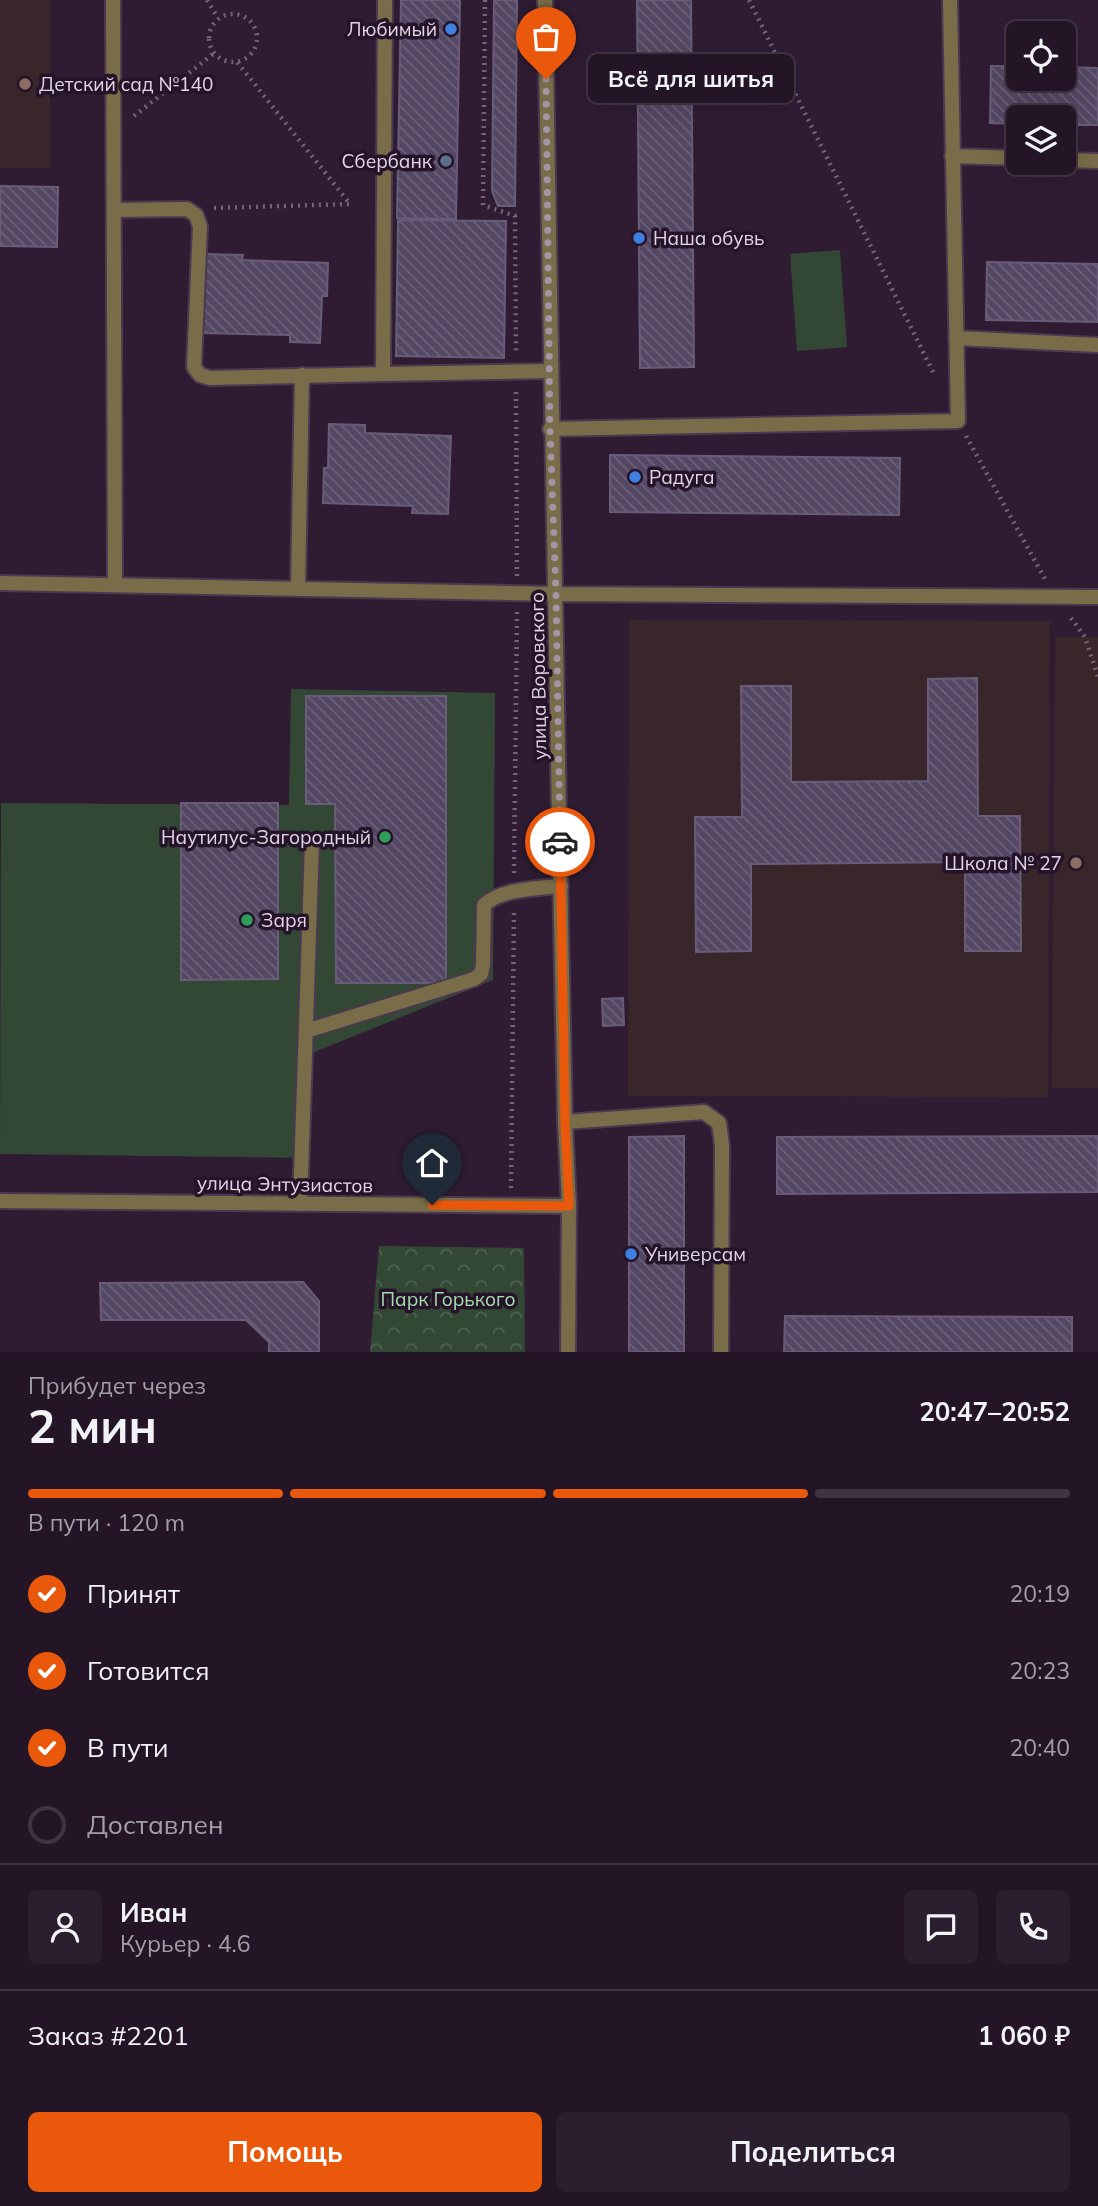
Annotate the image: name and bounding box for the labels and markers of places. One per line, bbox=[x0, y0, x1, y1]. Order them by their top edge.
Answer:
pin bbox=[516, 7, 576, 79]
place label: Любимый bbox=[347, 17, 437, 41]
marker: Любимый bbox=[443, 21, 459, 37]
callout: Всё для шитья bbox=[588, 55, 794, 104]
place label: Детский сад №140 bbox=[39, 72, 213, 96]
marker: Детский сад №140 bbox=[17, 76, 33, 92]
place label: Сбербанк bbox=[342, 149, 433, 173]
marker: Сбербанк bbox=[438, 153, 454, 169]
place label: Наша обувь bbox=[653, 226, 765, 250]
marker: Наша обувь bbox=[631, 230, 647, 246]
place label: Радуга bbox=[649, 465, 715, 489]
marker: Радуга bbox=[627, 469, 643, 485]
place label: Наутилус-Загородный bbox=[161, 825, 371, 849]
marker: Наутилус-Загородный bbox=[377, 829, 393, 845]
place label: Школа № 27 bbox=[944, 851, 1062, 875]
marker: Школа № 27 bbox=[1068, 855, 1084, 871]
place label: Заря bbox=[261, 908, 307, 932]
marker: Заря bbox=[239, 912, 255, 928]
pin bbox=[402, 1133, 462, 1205]
place label: Универсам bbox=[644, 1242, 746, 1266]
marker: Универсам bbox=[623, 1246, 639, 1262]

